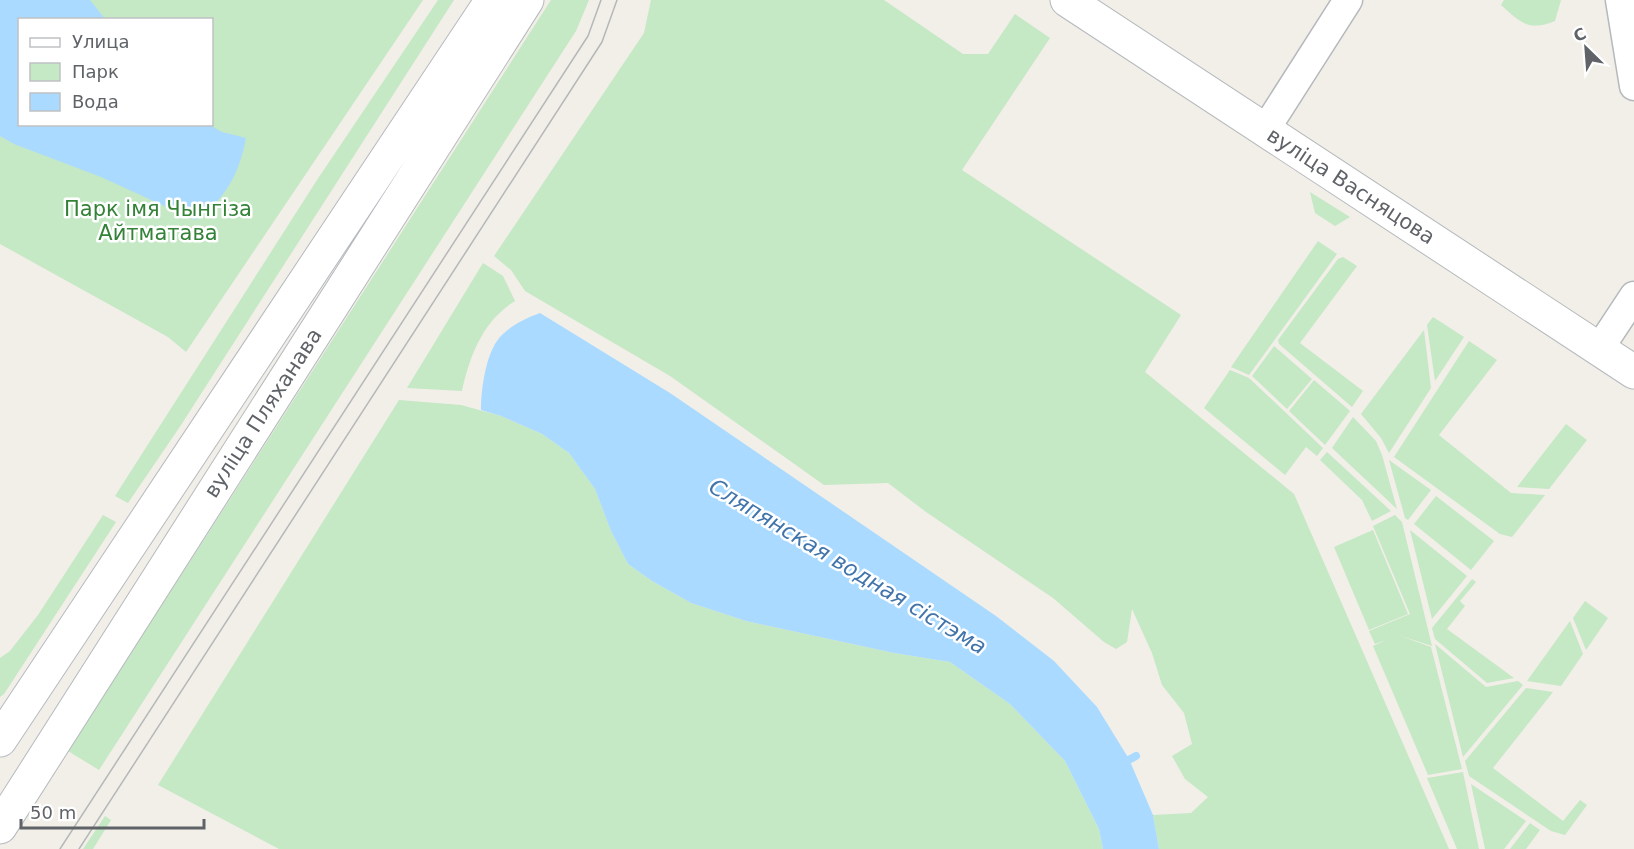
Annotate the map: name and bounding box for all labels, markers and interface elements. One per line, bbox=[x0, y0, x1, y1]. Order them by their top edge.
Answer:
legend bbox=[18, 18, 213, 126]
north arrow bbox=[1556, 18, 1616, 78]
text: С bbox=[1571, 24, 1589, 46]
text: Улица bbox=[72, 31, 129, 52]
text: Парк bbox=[72, 61, 119, 82]
text: Вода bbox=[72, 91, 119, 112]
street label: вуліца Васняцова bbox=[1262, 123, 1440, 249]
park label: Парк імя Чынгіза Айтматава bbox=[64, 197, 252, 245]
street label: вуліца Пляханава bbox=[199, 324, 327, 502]
water label: Сляпянская водная сістэма bbox=[705, 474, 991, 659]
scale bar bbox=[21, 792, 204, 830]
text: 50 m bbox=[30, 802, 76, 823]

